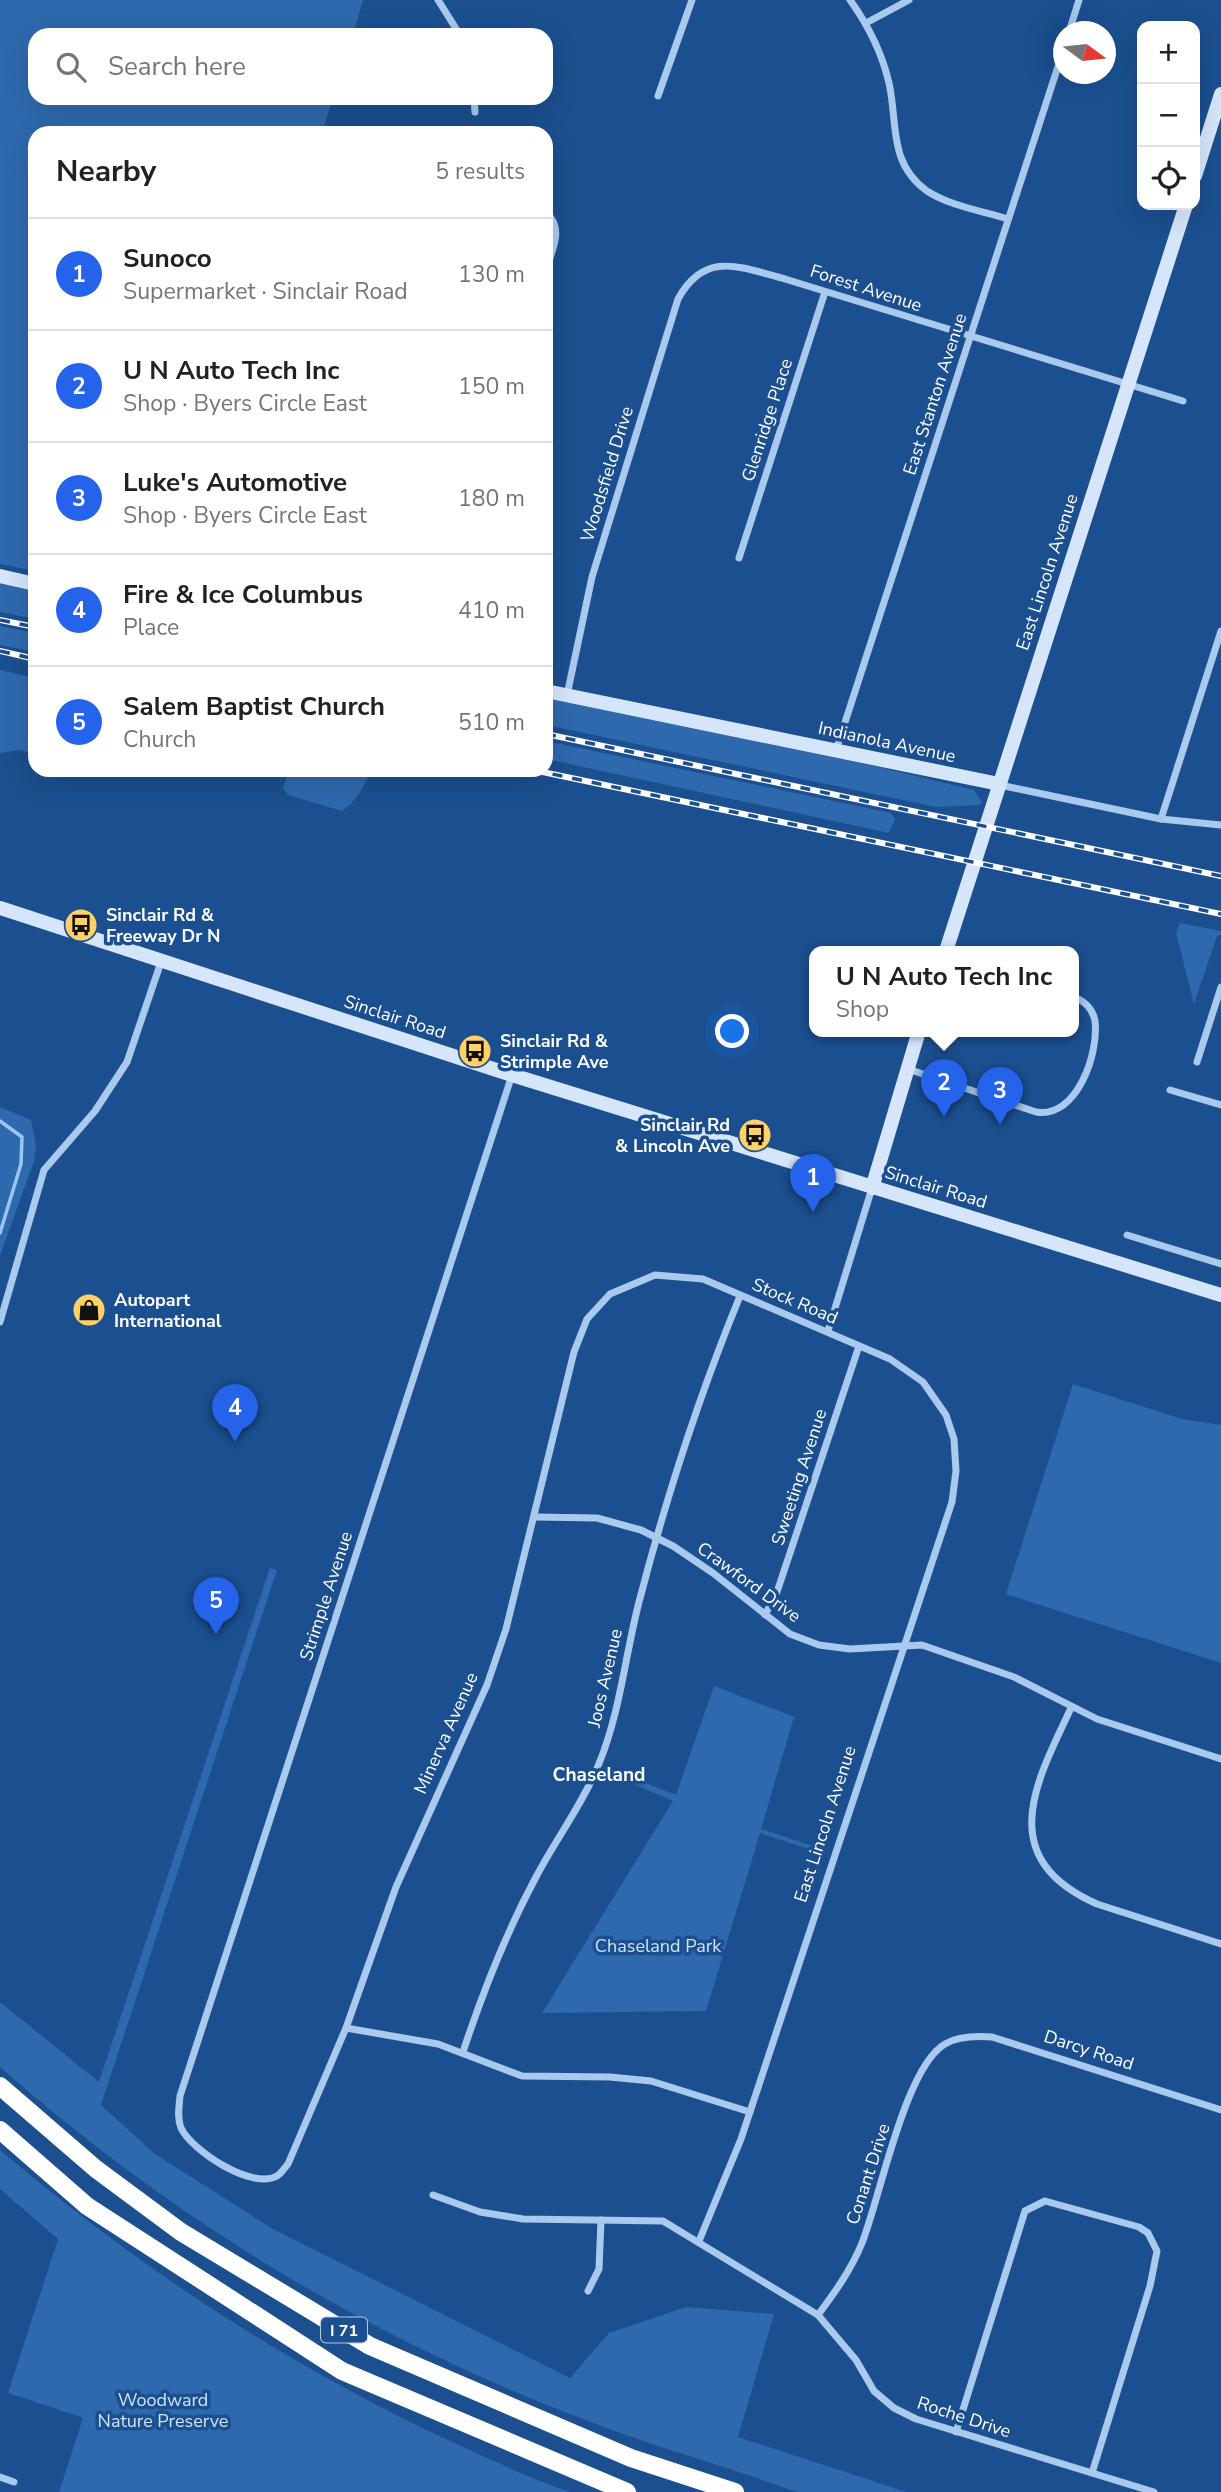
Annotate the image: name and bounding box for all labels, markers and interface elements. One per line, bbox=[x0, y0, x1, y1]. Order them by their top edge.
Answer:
north arrow bbox=[1053, 21, 1116, 84]
map controls bbox=[1137, 21, 1200, 210]
button: + bbox=[1137, 21, 1200, 84]
search box bbox=[28, 28, 553, 105]
icon: search bbox=[52, 48, 90, 86]
text: Search here bbox=[108, 49, 246, 84]
button: − bbox=[1137, 84, 1200, 147]
button: locate bbox=[1137, 147, 1200, 210]
text: Nearby bbox=[56, 151, 156, 192]
text: 5 results bbox=[435, 156, 525, 187]
text: Sunoco bbox=[123, 241, 212, 276]
text: 1 bbox=[72, 259, 86, 290]
text: 130 m bbox=[458, 259, 525, 290]
street label: Forest Avenue bbox=[807, 259, 925, 317]
text: Supermarket · Sinclair Road bbox=[123, 276, 408, 307]
street label: East Stanton Avenue bbox=[898, 310, 972, 478]
text: U N Auto Tech Inc bbox=[123, 353, 339, 388]
street label: Glenridge Place bbox=[736, 355, 798, 485]
text: 2 bbox=[72, 371, 86, 402]
text: 150 m bbox=[458, 371, 525, 402]
text: Shop · Byers Circle East bbox=[123, 388, 367, 419]
street label: Woodsfield Drive bbox=[575, 403, 639, 545]
text: Luke's Automotive bbox=[123, 465, 347, 500]
text: 3 bbox=[72, 483, 86, 514]
text: 180 m bbox=[458, 483, 525, 514]
street label: East Lincoln Avenue bbox=[1010, 491, 1084, 653]
text: Shop · Byers Circle East bbox=[123, 500, 367, 531]
text: Fire & Ice Columbus bbox=[123, 577, 363, 612]
text: 4 bbox=[72, 595, 86, 626]
text: 410 m bbox=[458, 595, 525, 626]
text: Place bbox=[123, 612, 179, 643]
text: Salem Baptist Church bbox=[123, 689, 385, 724]
text: 5 bbox=[72, 707, 86, 738]
text: 510 m bbox=[458, 707, 525, 738]
street label: Indianola Avenue bbox=[816, 716, 958, 768]
text: Church bbox=[123, 724, 196, 755]
place label: Sinclair Rd & Freeway Dr N bbox=[106, 903, 221, 948]
bus stop icon: Sinclair Rd & Freeway Dr N bbox=[62, 906, 100, 944]
popup bbox=[809, 946, 1079, 1037]
text: U N Auto Tech Inc bbox=[836, 959, 1052, 994]
street label: Sinclair Road bbox=[341, 989, 449, 1045]
text: Shop bbox=[836, 994, 889, 1025]
your location bbox=[715, 1014, 749, 1048]
place label: Sinclair Rd & Strimple Ave bbox=[500, 1029, 609, 1074]
bus stop icon: Sinclair Rd & Strimple Ave bbox=[456, 1032, 494, 1070]
pin: 2 bbox=[921, 1059, 967, 1117]
pin: 3 bbox=[977, 1067, 1023, 1125]
place label: Sinclair Rd & Lincoln Ave bbox=[615, 1113, 730, 1158]
bus stop icon: Sinclair Rd & Lincoln Ave bbox=[736, 1116, 774, 1154]
pin: 1 bbox=[790, 1154, 836, 1212]
street label: Sinclair Road bbox=[882, 1160, 990, 1214]
street label: Stock Road bbox=[748, 1272, 842, 1330]
place label: Autopart International bbox=[114, 1288, 222, 1333]
shop icon: Autopart International bbox=[70, 1291, 108, 1329]
pin: 4 bbox=[212, 1384, 258, 1442]
street label: Sweeting Avenue bbox=[766, 1406, 832, 1548]
street label: Strimple Avenue bbox=[294, 1528, 358, 1664]
street label: Crawford Drive bbox=[692, 1536, 806, 1628]
pin: 5 bbox=[193, 1577, 239, 1635]
street label: Joos Avenue bbox=[582, 1626, 628, 1731]
street label: Minerva Avenue bbox=[408, 1668, 484, 1798]
street label: East Lincoln Avenue bbox=[788, 1743, 862, 1905]
district label: Chaseland bbox=[553, 1762, 645, 1788]
park label: Chaseland Park bbox=[595, 1934, 722, 1958]
street label: Darcy Road bbox=[1041, 2024, 1137, 2076]
street label: Conant Drive bbox=[840, 2120, 896, 2228]
road number: I 71 bbox=[321, 2318, 367, 2342]
park label: Woodward Nature Preserve bbox=[98, 2388, 228, 2433]
street label: Roche Drive bbox=[914, 2391, 1014, 2443]

